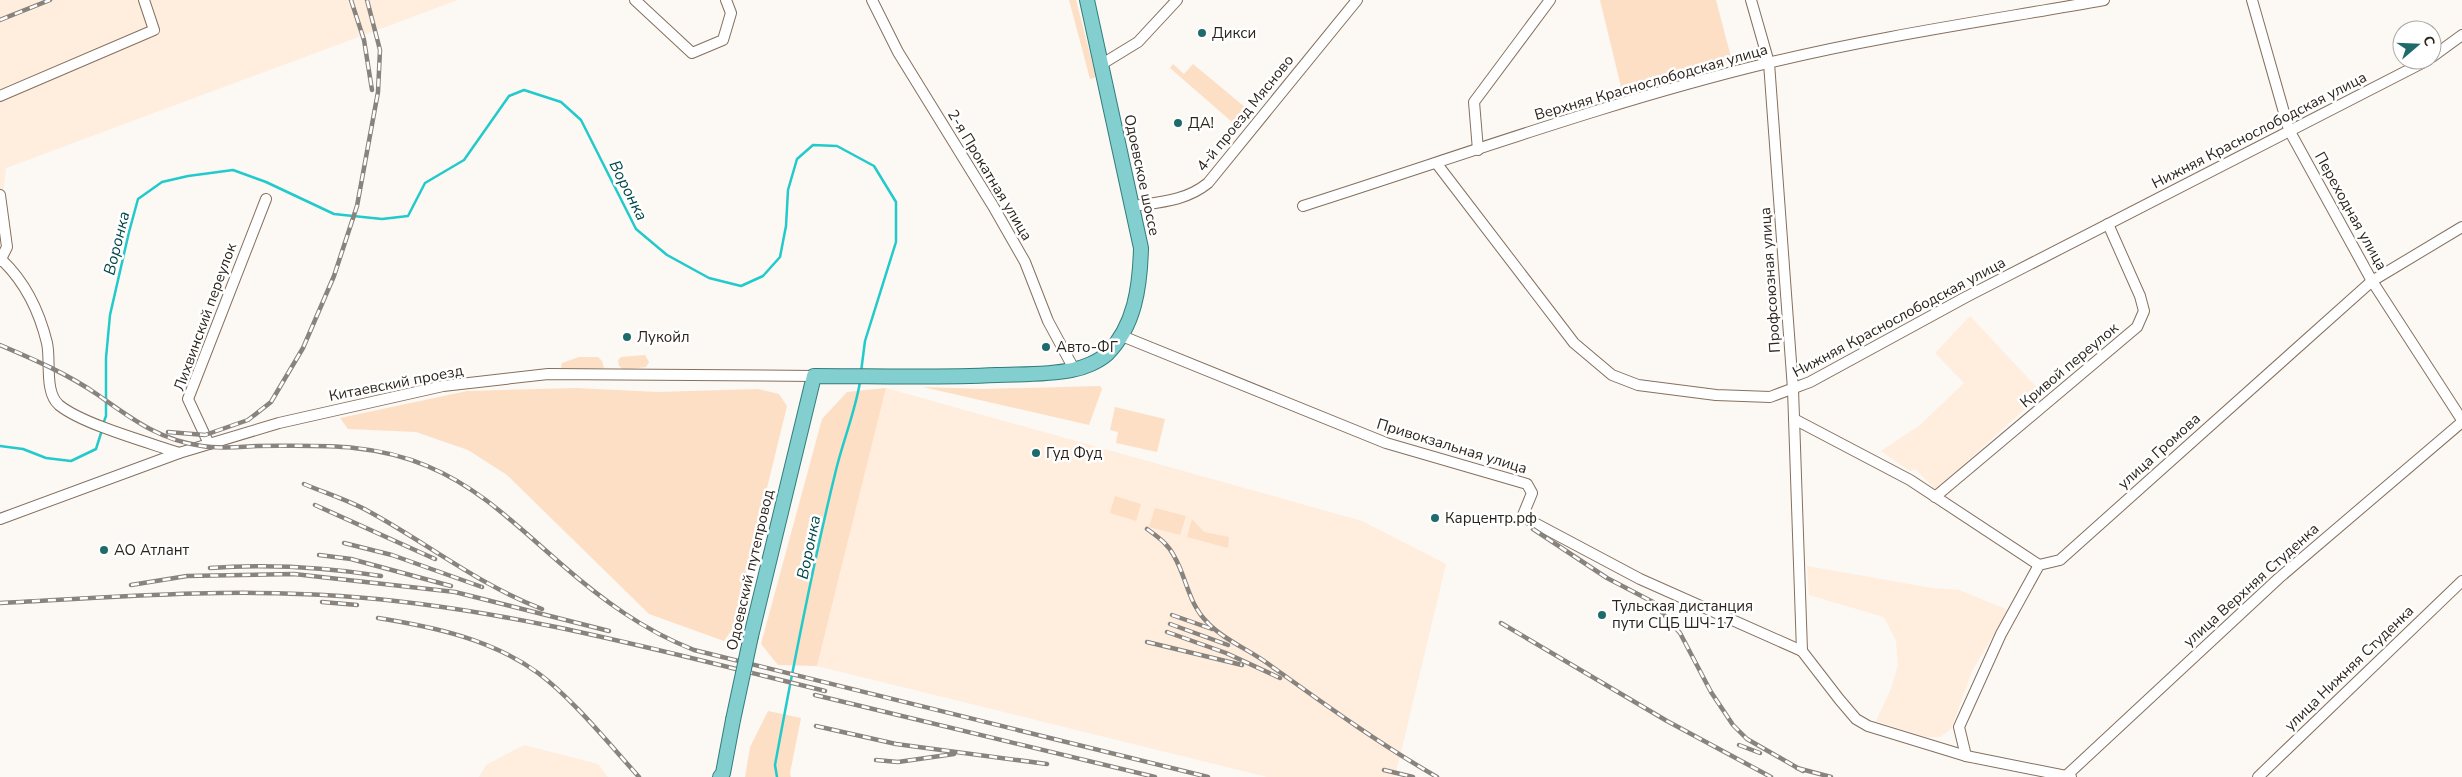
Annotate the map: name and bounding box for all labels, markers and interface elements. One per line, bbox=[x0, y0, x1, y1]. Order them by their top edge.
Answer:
north arrow bbox=[2392, 20, 2442, 70]
place label: Дикси bbox=[1212, 23, 1256, 43]
marker: Дикси bbox=[1196, 27, 1208, 39]
text: С bbox=[2418, 33, 2440, 49]
street label: Верхняя Краснослободская улица bbox=[1532, 39, 1770, 125]
street label: 4-й проезд Мясново bbox=[1192, 51, 1298, 175]
street label: Нижняя Краснослободская улица bbox=[2148, 67, 2370, 193]
street label: 2-я Прокатная улица bbox=[943, 106, 1037, 244]
street label: Одоевское шоссе bbox=[1119, 113, 1165, 237]
place label: ДА! bbox=[1188, 113, 1214, 133]
marker: ДА! bbox=[1172, 117, 1184, 129]
street label: Переходная улица bbox=[2310, 148, 2392, 274]
water label: Воронка bbox=[604, 157, 653, 224]
street label: Профсоюзная улица bbox=[1755, 207, 1785, 353]
water label: Воронка bbox=[98, 209, 135, 277]
street label: Лихвинский переулок bbox=[169, 240, 241, 394]
street label: Нижняя Краснослободская улица bbox=[1789, 252, 2009, 382]
street label: Кривой переулок bbox=[2016, 318, 2123, 412]
place label: Лукойл bbox=[637, 327, 690, 347]
marker: Лукойл bbox=[621, 331, 633, 343]
place label: Авто-ФГ bbox=[1056, 337, 1118, 357]
marker: Авто-ФГ bbox=[1040, 341, 1052, 353]
street label: Китаевский проезд bbox=[327, 360, 465, 406]
street label: улица Громова bbox=[2113, 409, 2205, 493]
street label: Привокзальная улица bbox=[1374, 414, 1530, 478]
place label: Гуд Фуд bbox=[1046, 443, 1103, 463]
marker: Гуд Фуд bbox=[1030, 447, 1042, 459]
street label: Одоевский путепровод bbox=[722, 487, 778, 652]
place label: Карцентр.рф bbox=[1445, 508, 1537, 528]
marker: Карцентр.рф bbox=[1429, 512, 1441, 524]
water label: Воронка bbox=[791, 513, 826, 581]
street label: улица Верхняя Cтуденка bbox=[2179, 519, 2323, 651]
place label: АО Атлант bbox=[114, 540, 190, 560]
marker: АО Атлант bbox=[98, 544, 110, 556]
place label: Тульская дистанция пути СЦБ ШЧ-17 bbox=[1612, 596, 1753, 633]
street label: улица Нижняя Cтуденкa bbox=[2280, 601, 2418, 735]
marker: Тульская дистанция пути СЦБ ШЧ-17 bbox=[1596, 609, 1608, 621]

